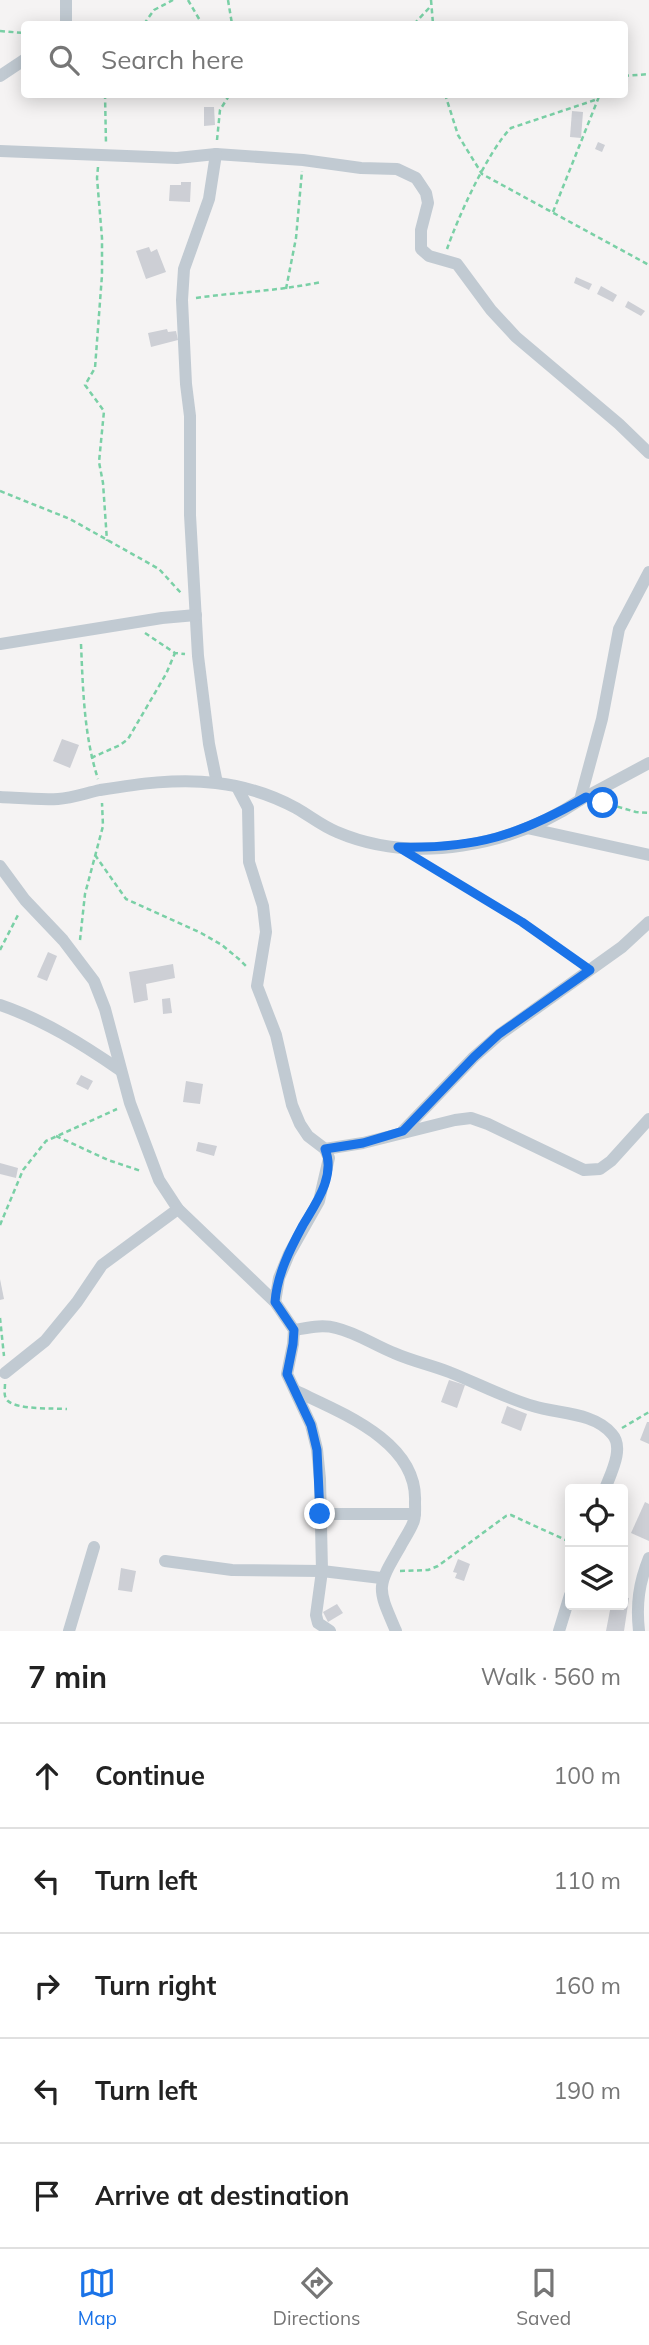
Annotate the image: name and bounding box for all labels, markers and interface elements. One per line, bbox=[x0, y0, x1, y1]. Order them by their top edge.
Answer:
search box bbox=[21, 21, 628, 98]
icon: search bbox=[45, 41, 83, 79]
text: Search here bbox=[101, 43, 244, 76]
route start bbox=[587, 787, 618, 818]
map controls bbox=[565, 1484, 628, 1610]
button: locate bbox=[565, 1484, 628, 1547]
route end bbox=[304, 1498, 335, 1529]
button: layers bbox=[565, 1547, 628, 1610]
text: 7 min bbox=[28, 1658, 107, 1696]
text: Walk · 560 m bbox=[481, 1662, 621, 1691]
icon: ahead bbox=[28, 1757, 66, 1795]
text: Continue bbox=[95, 1759, 205, 1792]
text: 100 m bbox=[553, 1761, 621, 1790]
icon: left bbox=[28, 1862, 66, 1900]
text: Turn left bbox=[95, 1864, 197, 1897]
text: 110 m bbox=[553, 1866, 621, 1895]
icon: right bbox=[28, 1967, 66, 2005]
text: Turn right bbox=[95, 1969, 216, 2002]
text: 160 m bbox=[553, 1971, 621, 2000]
icon: left bbox=[28, 2072, 66, 2110]
text: Turn left bbox=[95, 2074, 197, 2107]
text: 190 m bbox=[553, 2076, 621, 2105]
icon: arrive bbox=[28, 2177, 66, 2215]
text: Arrive at destination bbox=[95, 2179, 350, 2212]
tab: Map bbox=[78, 2264, 117, 2330]
tab: Directions bbox=[273, 2264, 361, 2330]
tab: Saved bbox=[516, 2264, 571, 2330]

